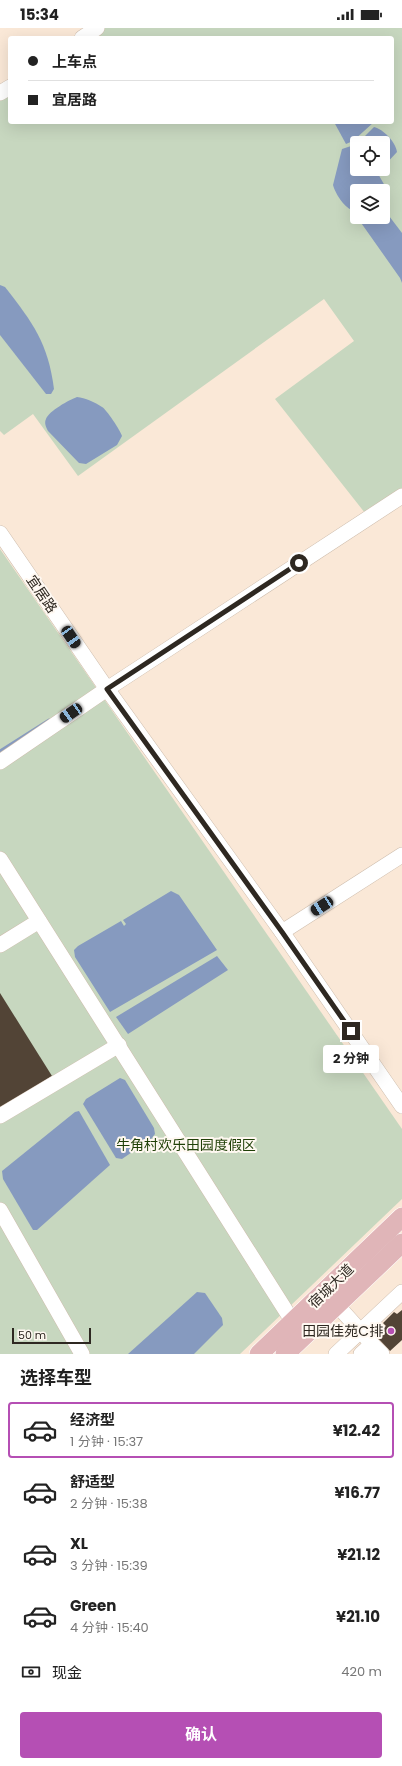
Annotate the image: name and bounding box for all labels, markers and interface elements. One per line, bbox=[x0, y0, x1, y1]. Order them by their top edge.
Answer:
text: 15:34 bbox=[20, 4, 59, 25]
text: 上车点 bbox=[52, 51, 97, 72]
text: 宜居路 bbox=[52, 89, 97, 110]
map controls bbox=[350, 136, 390, 224]
button: locate bbox=[350, 136, 390, 176]
button: layers bbox=[350, 184, 390, 224]
route start bbox=[290, 554, 308, 572]
street label: 宜居路 bbox=[22, 571, 62, 617]
car bbox=[59, 624, 83, 650]
car bbox=[58, 701, 84, 725]
car bbox=[309, 894, 335, 918]
route end bbox=[342, 1022, 360, 1040]
callout: 2 分钟 bbox=[323, 1045, 379, 1073]
text: 2 分钟 bbox=[333, 1049, 369, 1068]
park label: 牛角村欢乐田园度假区 bbox=[116, 1135, 256, 1155]
street label: 宿城大道 bbox=[304, 1259, 358, 1313]
place label: 田园佳苑C排 bbox=[302, 1321, 383, 1341]
scale bar bbox=[12, 1326, 91, 1345]
marker: 田园佳苑C排 bbox=[386, 1326, 396, 1336]
text: 50 m bbox=[18, 1327, 46, 1343]
text: 选择车型 bbox=[20, 1365, 92, 1390]
text: 经济型 bbox=[70, 1409, 115, 1430]
icon: car bbox=[22, 1412, 58, 1448]
text: ¥12.42 bbox=[333, 1420, 380, 1441]
text: 1 分钟 · 15:37 bbox=[70, 1432, 143, 1451]
text: 舒适型 bbox=[70, 1471, 115, 1492]
icon: car bbox=[22, 1474, 58, 1510]
text: ¥16.77 bbox=[334, 1482, 380, 1503]
text: 2 分钟 · 15:38 bbox=[70, 1494, 148, 1513]
text: XL bbox=[70, 1533, 88, 1554]
icon: car bbox=[22, 1536, 58, 1572]
text: ¥21.12 bbox=[337, 1544, 380, 1565]
text: 3 分钟 · 15:39 bbox=[70, 1556, 148, 1575]
text: Green bbox=[70, 1595, 116, 1616]
icon: car bbox=[22, 1598, 58, 1634]
text: ¥21.10 bbox=[336, 1606, 380, 1627]
text: 4 分钟 · 15:40 bbox=[70, 1618, 149, 1637]
icon: cash bbox=[20, 1661, 42, 1683]
text: 现金 bbox=[52, 1662, 82, 1683]
text: 420 m bbox=[341, 1662, 382, 1681]
button: 确认 bbox=[20, 1712, 382, 1758]

